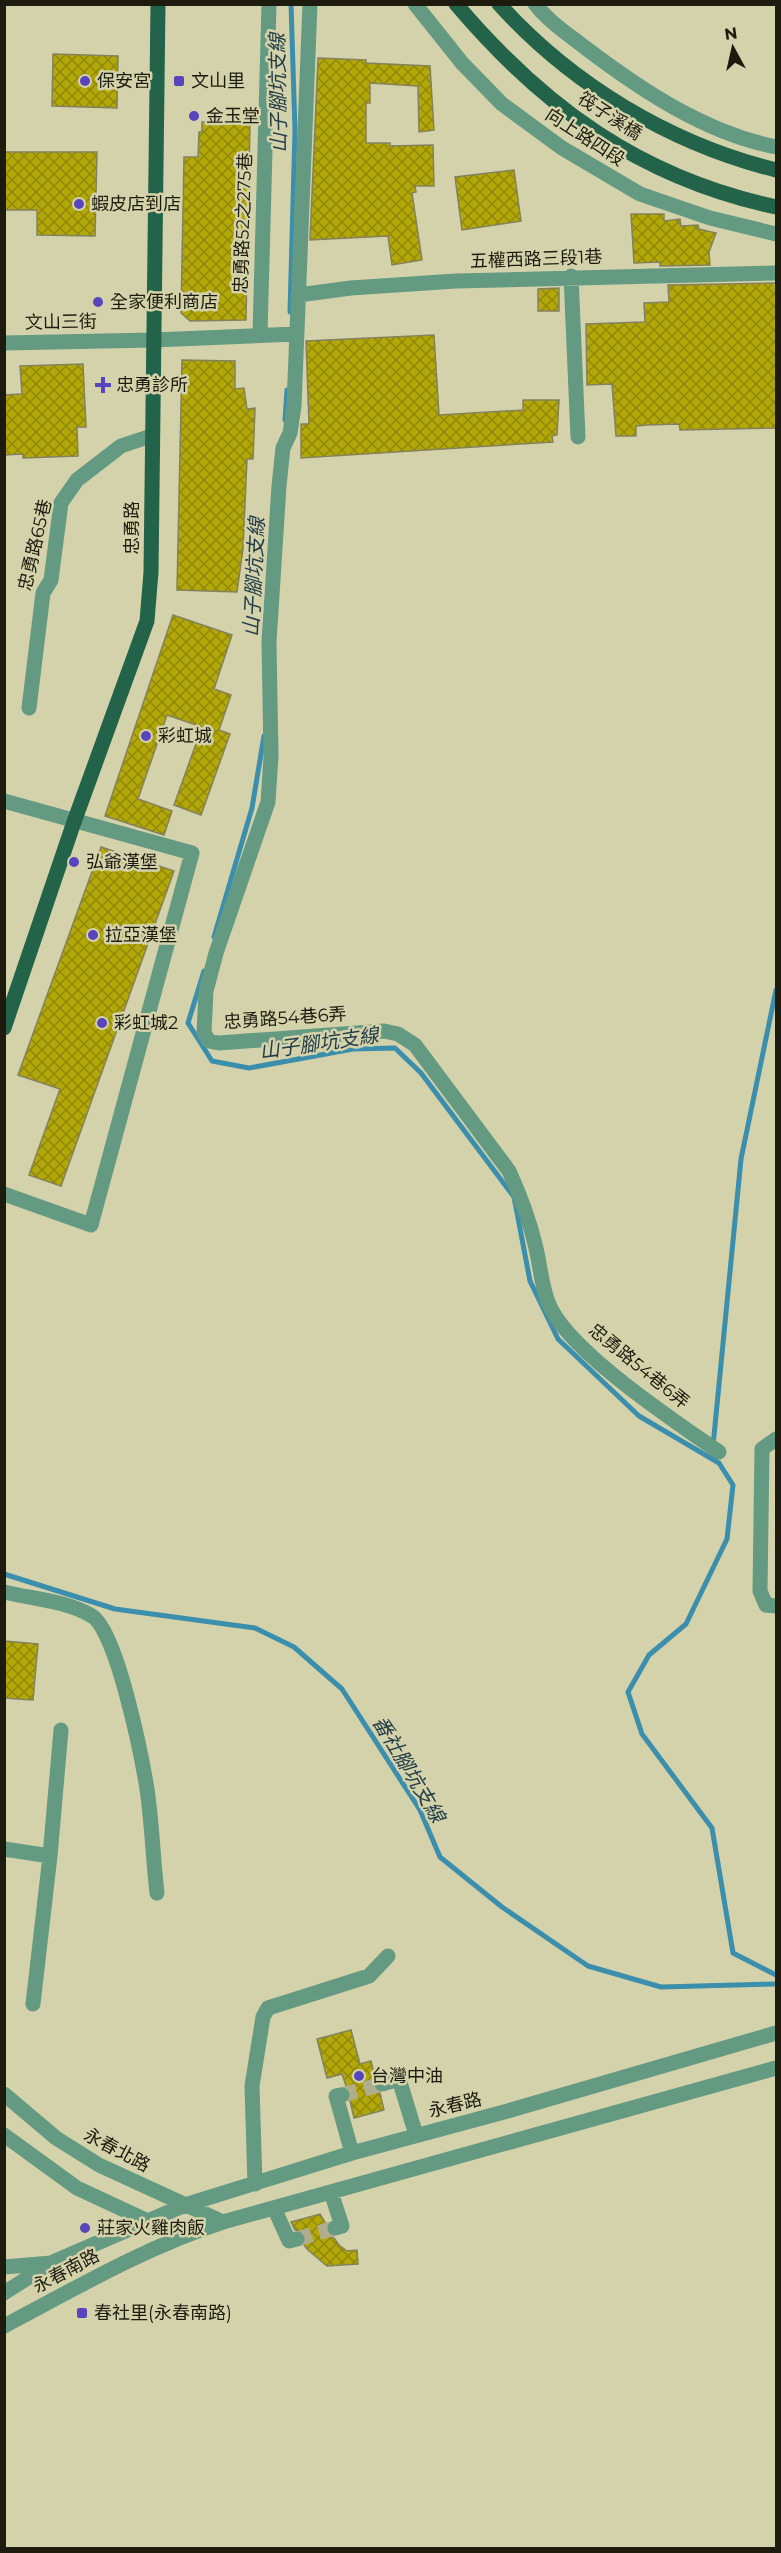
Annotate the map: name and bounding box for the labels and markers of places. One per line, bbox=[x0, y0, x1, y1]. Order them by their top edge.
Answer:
place label: 保安宮 bbox=[97, 70, 151, 92]
place label: 文山里 bbox=[191, 70, 245, 92]
marker: 保安宮 bbox=[78, 74, 92, 88]
marker: 文山里 bbox=[172, 74, 186, 88]
place label: 金玉堂 bbox=[206, 105, 260, 127]
marker: 金玉堂 bbox=[187, 109, 201, 123]
place label: 蝦皮店到店 bbox=[91, 193, 181, 215]
marker: 蝦皮店到店 bbox=[72, 197, 86, 211]
place label: 全家便利商店 bbox=[110, 291, 218, 313]
marker: 全家便利商店 bbox=[91, 295, 105, 309]
place label: 忠勇診所 bbox=[116, 374, 188, 396]
marker: 忠勇診所 bbox=[94, 376, 112, 394]
place label: 彩虹城 bbox=[158, 725, 212, 747]
marker: 彩虹城 bbox=[139, 729, 153, 743]
place label: 弘爺漢堡 bbox=[86, 851, 158, 873]
marker: 弘爺漢堡 bbox=[67, 855, 81, 869]
place label: 拉亞漢堡 bbox=[105, 924, 177, 946]
marker: 拉亞漢堡 bbox=[86, 928, 100, 942]
place label: 彩虹城2 bbox=[114, 1012, 178, 1034]
marker: 彩虹城2 bbox=[95, 1016, 109, 1030]
place label: 台灣中油 bbox=[371, 2065, 443, 2087]
marker: 台灣中油 bbox=[352, 2069, 366, 2083]
place label: 莊家火雞肉飯 bbox=[97, 2217, 205, 2239]
marker: 莊家火雞肉飯 bbox=[78, 2221, 92, 2235]
place label: 春社里(永春南路) bbox=[94, 2302, 232, 2324]
marker: 春社里(永春南路) bbox=[75, 2306, 89, 2320]

